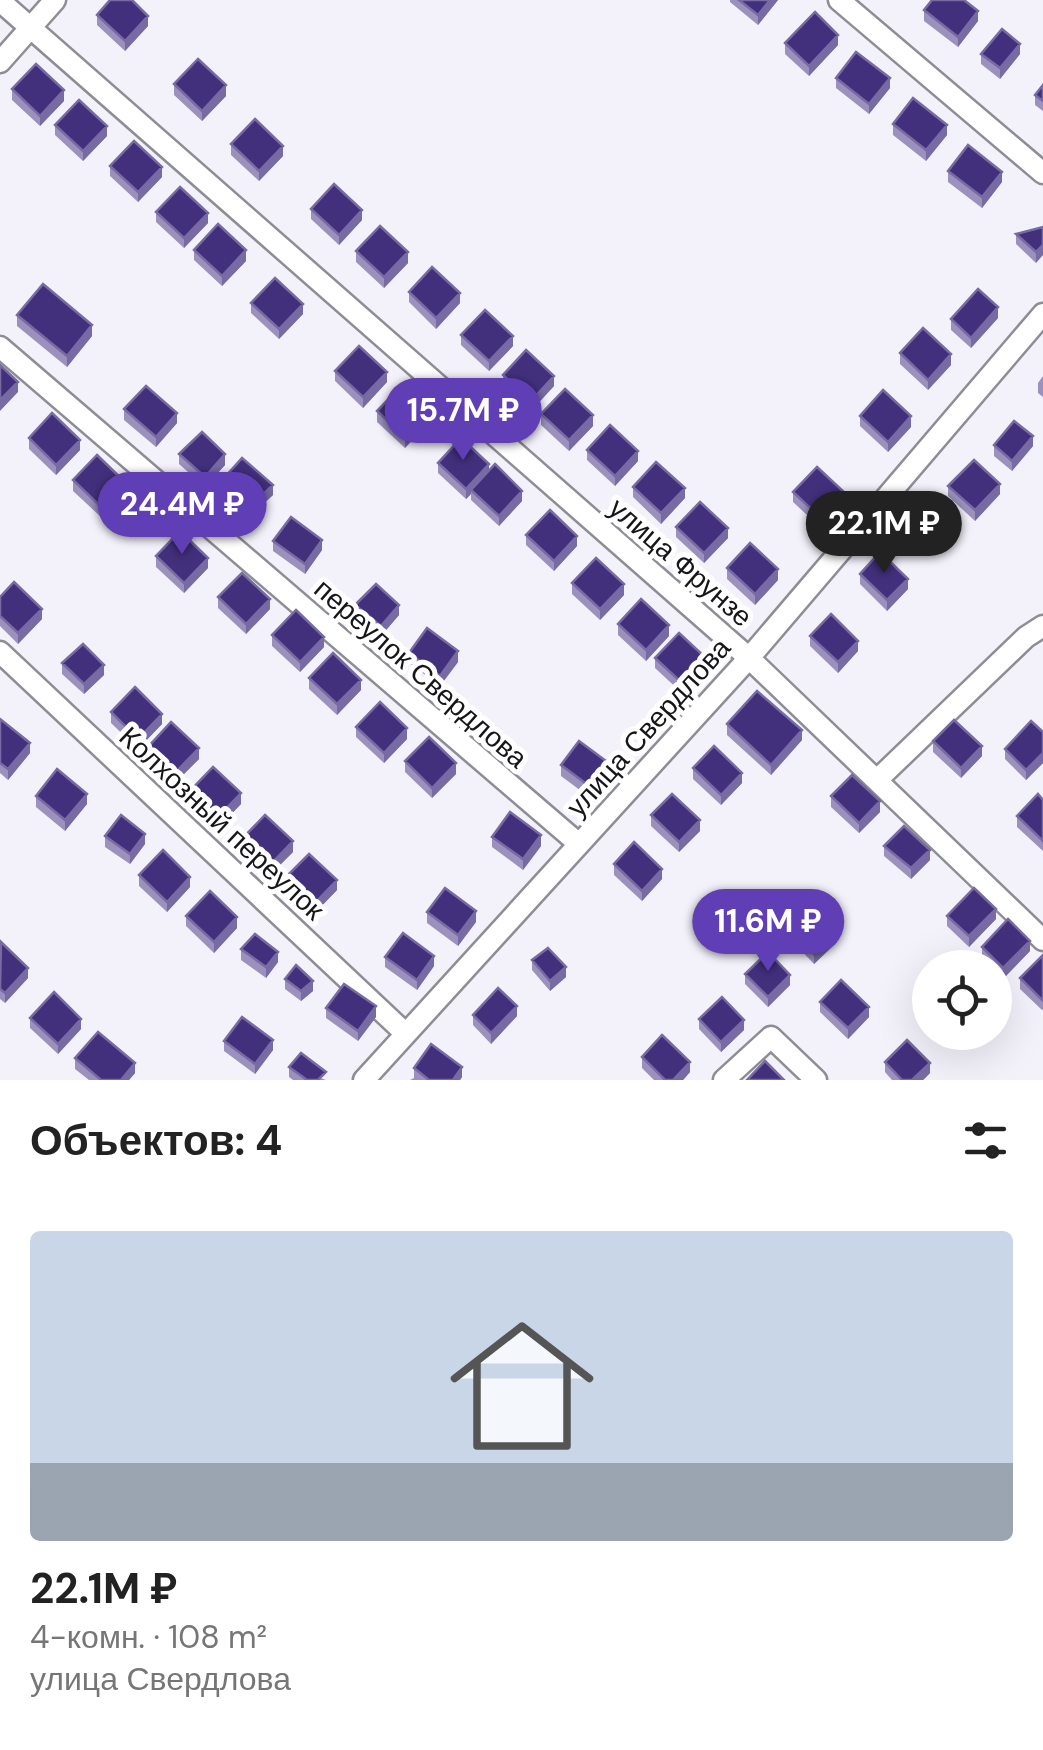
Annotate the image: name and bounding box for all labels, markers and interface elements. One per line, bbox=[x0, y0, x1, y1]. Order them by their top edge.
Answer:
pin: 15.7M ₽ bbox=[371, 378, 555, 463]
text: 15.7M ₽ bbox=[407, 389, 519, 431]
pin: 24.4M ₽ bbox=[90, 472, 274, 557]
text: 24.4M ₽ bbox=[120, 483, 244, 525]
street label: улица Фрунзе bbox=[601, 490, 760, 635]
pin: 22.1M ₽ bbox=[792, 491, 976, 576]
text: 22.1M ₽ bbox=[828, 502, 940, 544]
street label: переулок Свердлова bbox=[306, 571, 535, 776]
street label: улица Свердлова bbox=[558, 630, 739, 825]
street label: Колхозный переулок bbox=[111, 719, 333, 929]
pin: 11.6M ₽ bbox=[676, 889, 860, 974]
text: 11.6M ₽ bbox=[714, 900, 822, 942]
map controls bbox=[912, 950, 1012, 1050]
button: locate bbox=[912, 950, 1012, 1050]
text: Объектов: 4 bbox=[30, 1113, 282, 1168]
icon: filters bbox=[958, 1113, 1013, 1168]
icon: home bbox=[432, 1296, 612, 1476]
text: 22.1M ₽ bbox=[30, 1561, 178, 1616]
text: 4-комн. · 108 m² bbox=[30, 1616, 267, 1658]
text: улица Свердлова bbox=[30, 1658, 291, 1700]

